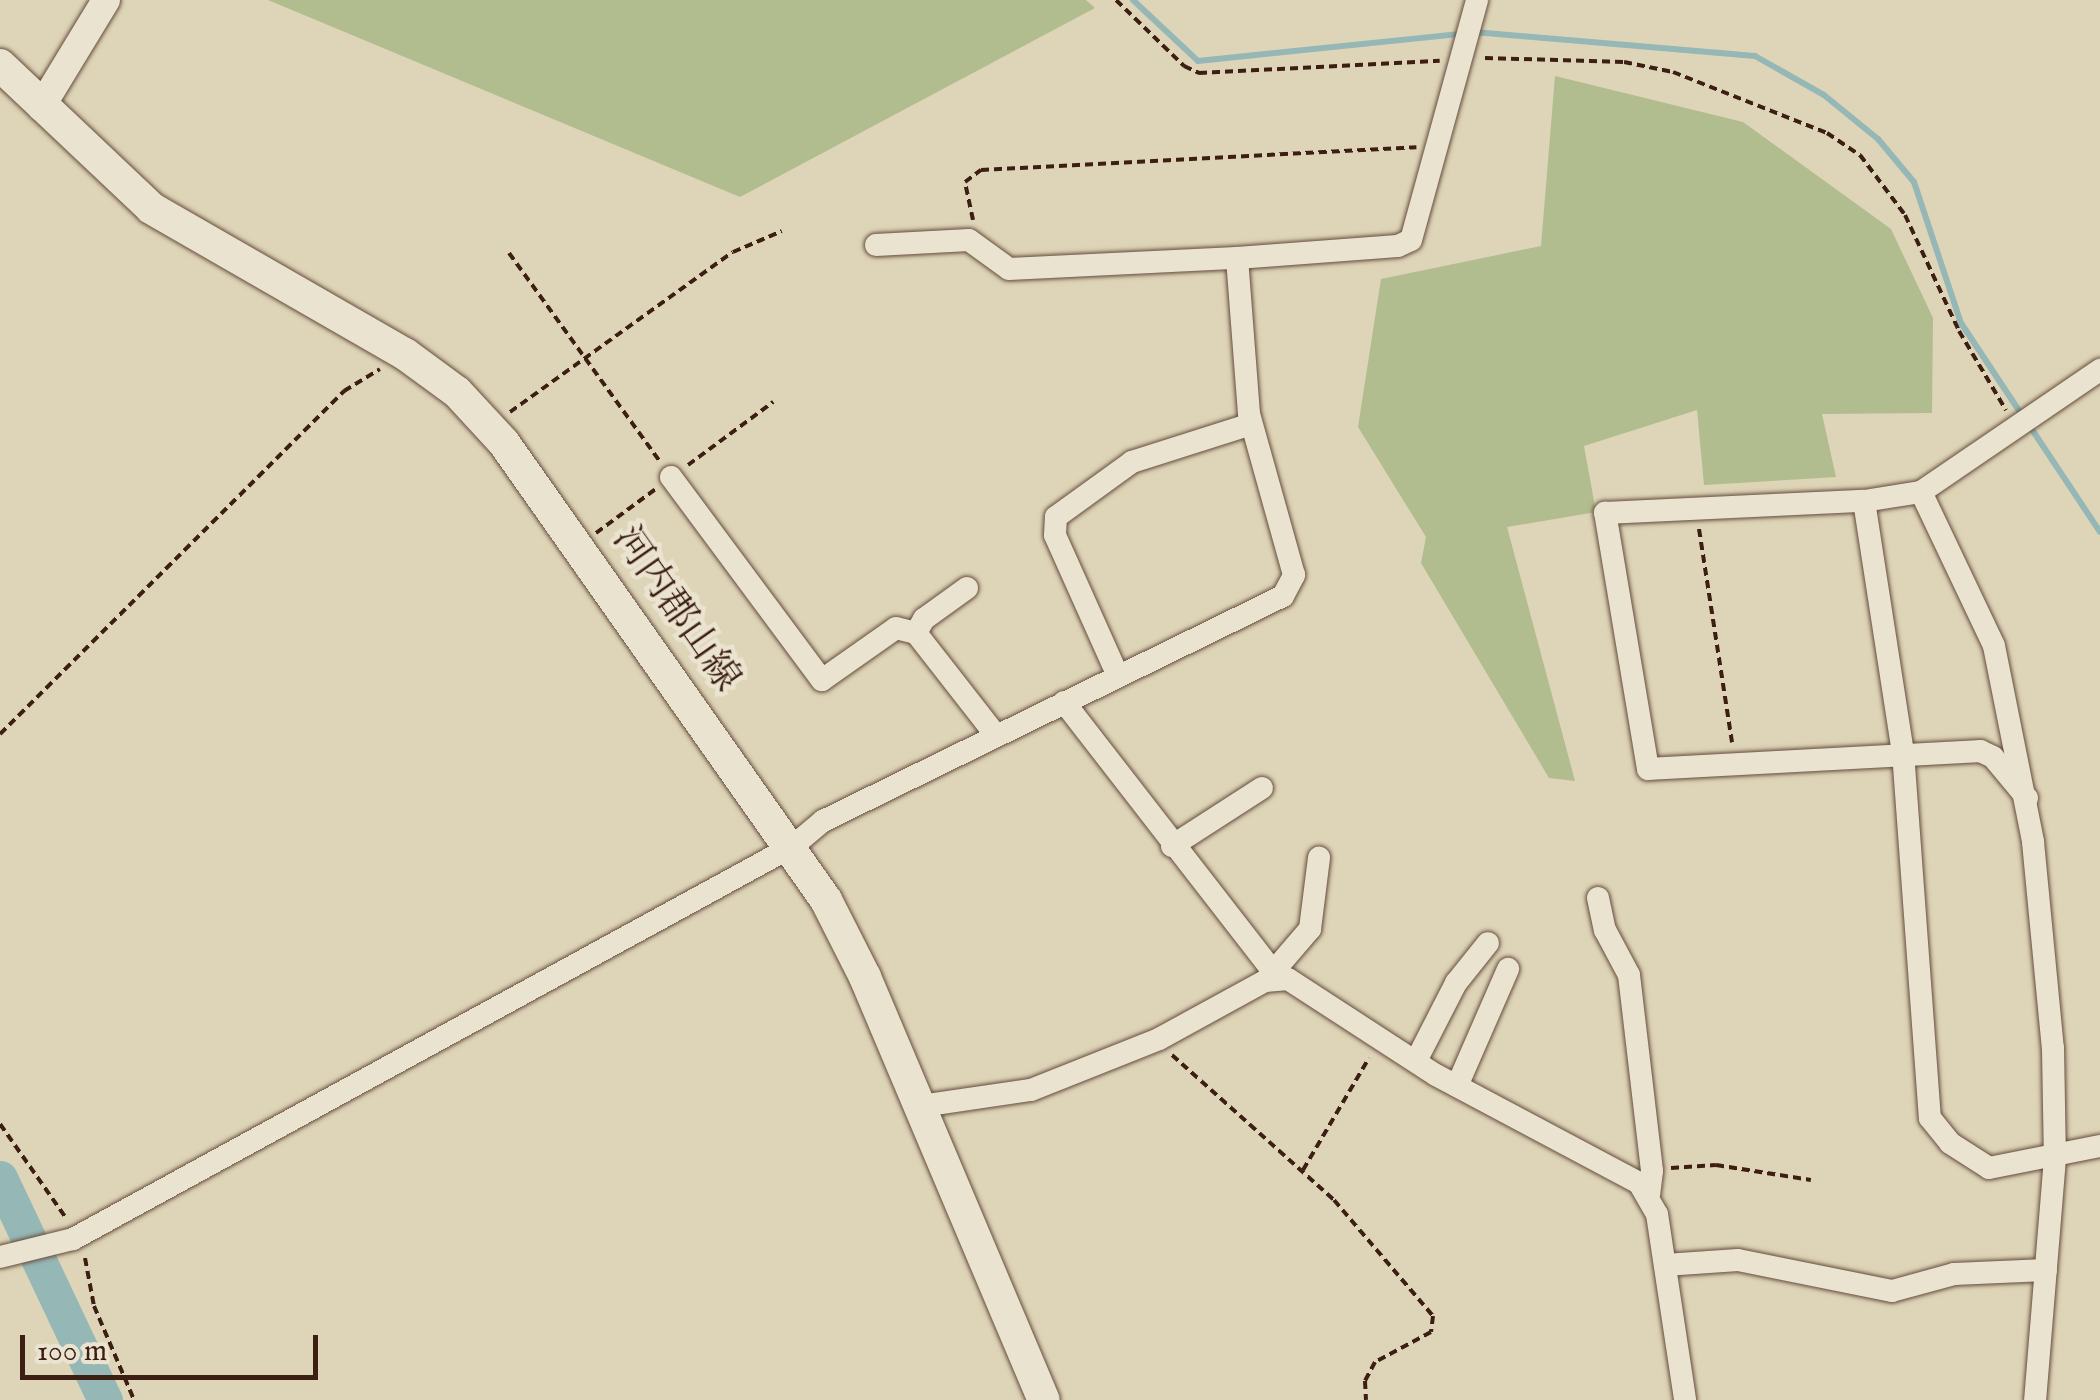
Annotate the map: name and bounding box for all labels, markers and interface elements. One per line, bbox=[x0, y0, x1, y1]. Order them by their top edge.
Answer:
street label: 河内郡山線 bbox=[602, 519, 748, 701]
scale bar bbox=[25, 1315, 322, 1377]
text: 100 m bbox=[37, 1333, 107, 1371]

